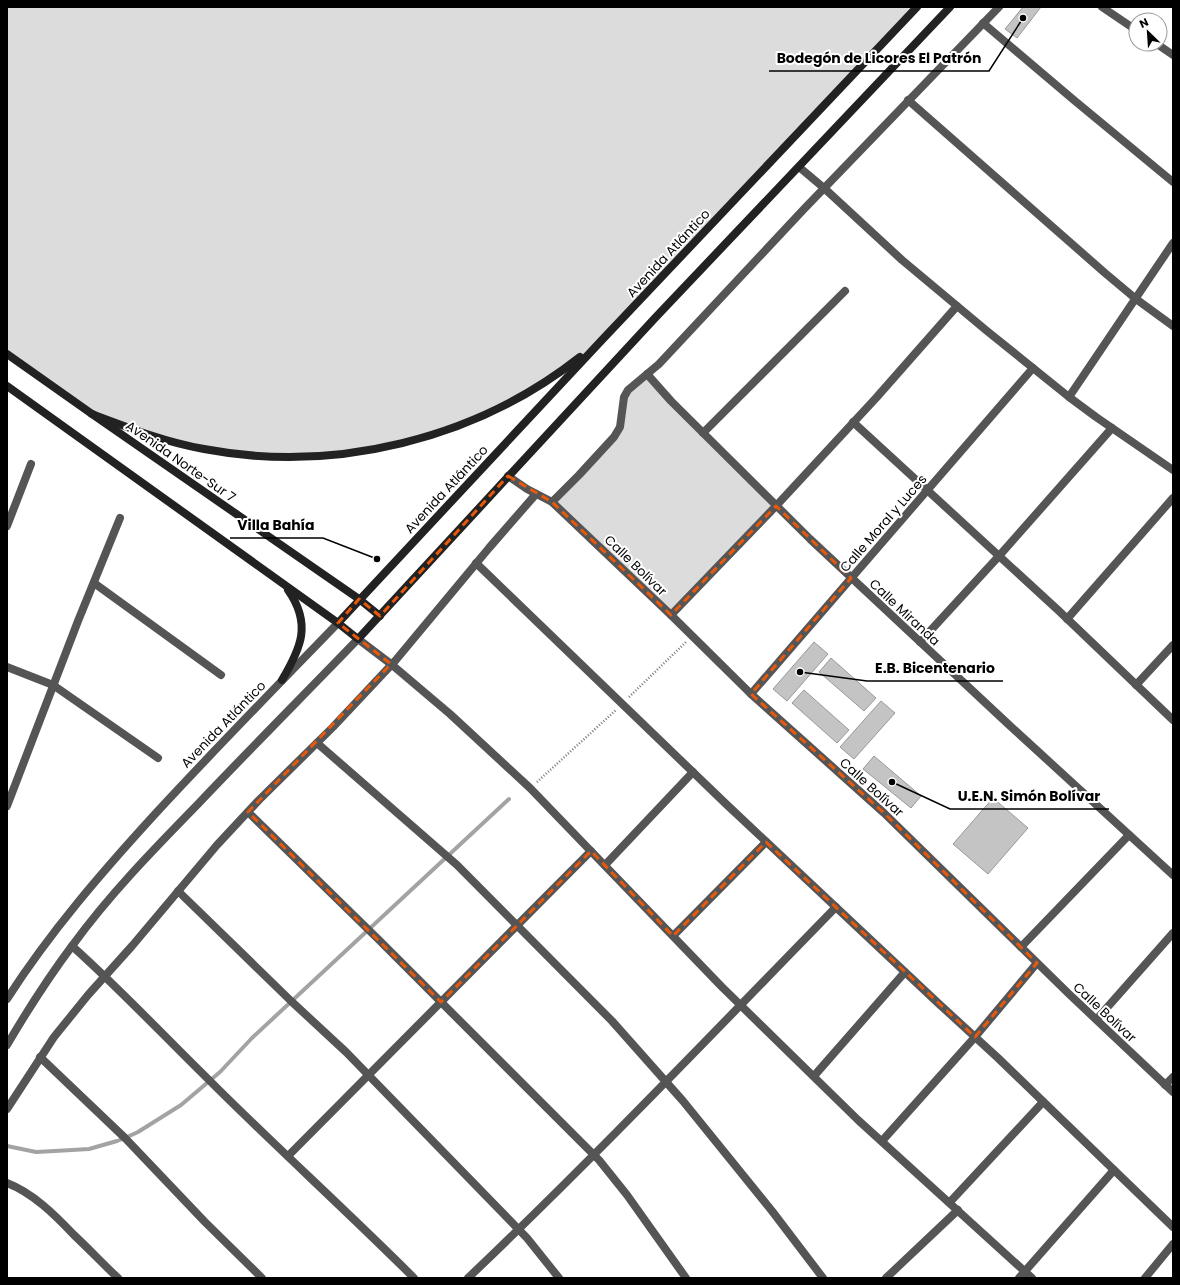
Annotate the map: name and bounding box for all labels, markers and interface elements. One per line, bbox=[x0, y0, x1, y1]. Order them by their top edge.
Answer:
north arrow bbox=[1128, 12, 1168, 52]
text: N bbox=[1137, 14, 1151, 32]
callout: Bodegón de Licores El Patrón bbox=[769, 45, 989, 71]
text: Bodegón de Licores El Patrón bbox=[777, 48, 981, 68]
street label: Avenida Atlántico bbox=[622, 205, 714, 302]
street label: Avenida Norte-Sur 7 bbox=[122, 416, 240, 507]
street label: Avenida Atlántico bbox=[400, 441, 492, 538]
street label: Calle Moral y Luces bbox=[836, 470, 931, 576]
callout: Villa Bahía bbox=[230, 512, 323, 538]
text: Villa Bahía bbox=[237, 515, 315, 535]
street label: Calle Bolívar bbox=[600, 531, 671, 600]
street label: Calle Miranda bbox=[865, 574, 944, 650]
callout: E.B. Bicentenario bbox=[867, 655, 1003, 681]
text: E.B. Bicentenario bbox=[875, 658, 995, 678]
street label: Avenida Atlántico bbox=[177, 677, 270, 772]
street label: Calle Bolívar bbox=[835, 753, 908, 821]
callout: U.E.N. Simón Bolívar bbox=[950, 783, 1109, 809]
text: U.E.N. Simón Bolívar bbox=[958, 786, 1100, 806]
street label: Calle Bolívar bbox=[1069, 978, 1141, 1047]

